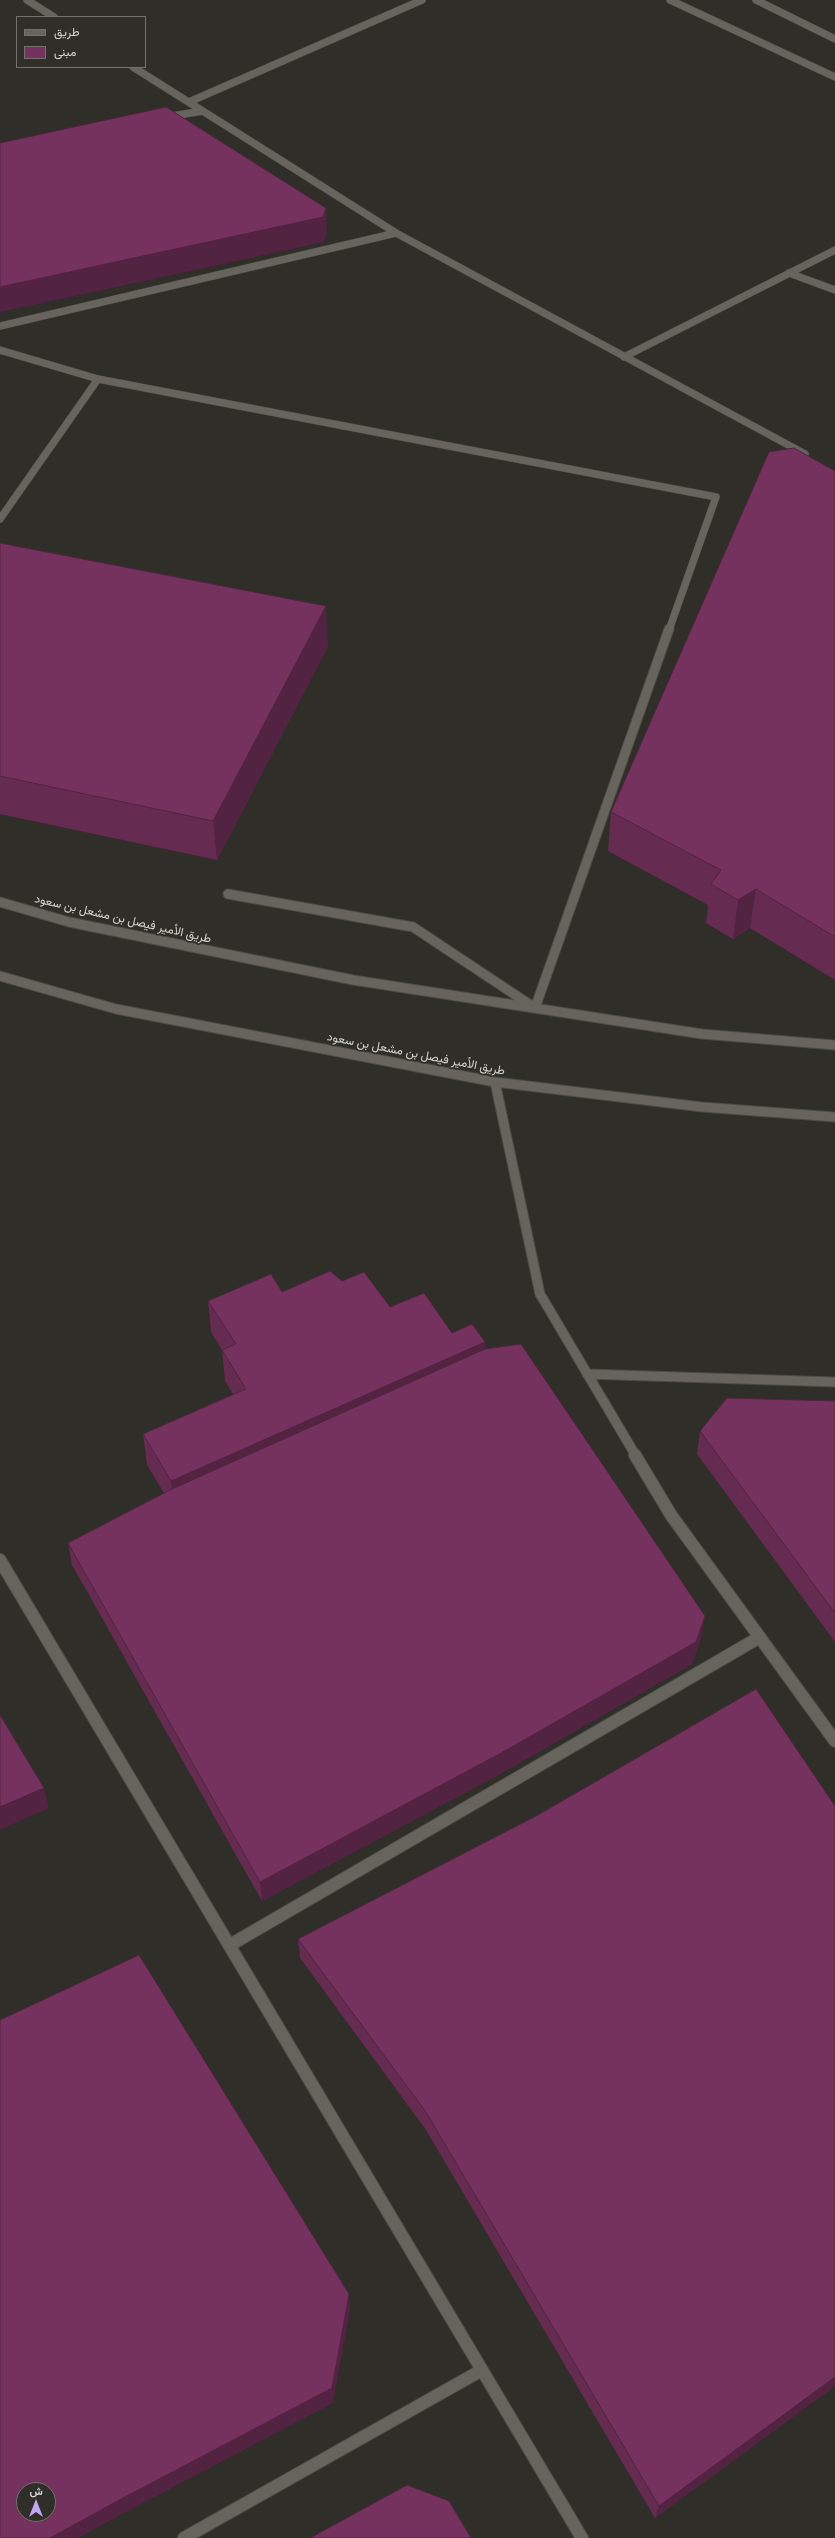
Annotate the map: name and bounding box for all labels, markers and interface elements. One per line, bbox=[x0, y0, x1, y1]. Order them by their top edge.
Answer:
legend bbox=[16, 16, 146, 68]
text: طريق bbox=[54, 23, 79, 40]
text: مبنى bbox=[54, 43, 76, 60]
street label: طريق الأمير فيصل بن مشعل بن سعود bbox=[33, 892, 213, 946]
street label: طريق الأمير فيصل بن مشعل بن سعود bbox=[326, 1030, 506, 1078]
north arrow bbox=[16, 2482, 56, 2522]
text: ش bbox=[29, 2483, 43, 2498]

